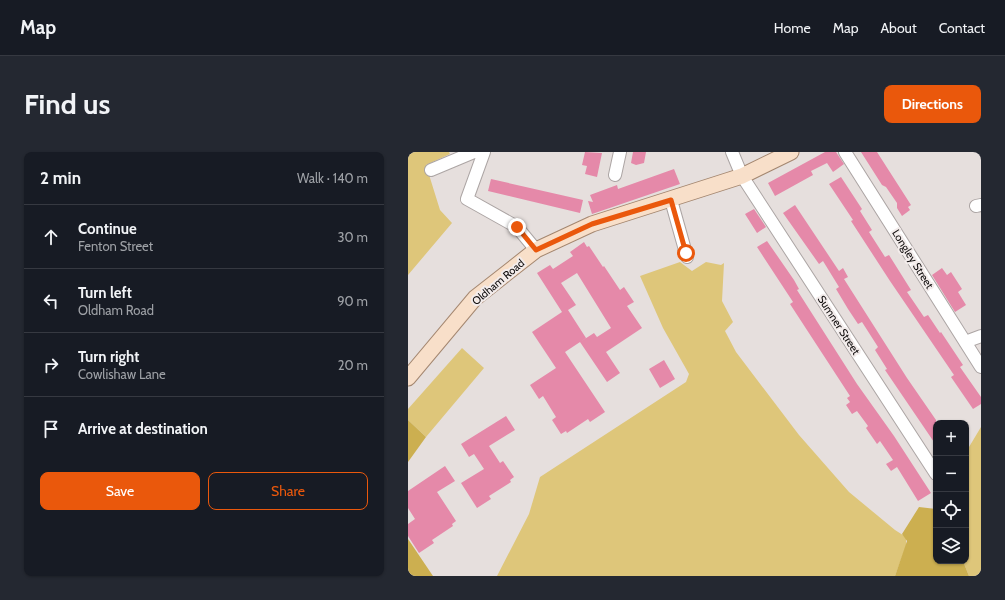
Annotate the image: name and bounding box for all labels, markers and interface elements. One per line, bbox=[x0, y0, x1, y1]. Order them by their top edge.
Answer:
text: Map bbox=[20, 16, 56, 39]
text: Home bbox=[774, 19, 811, 37]
text: Map bbox=[833, 19, 858, 37]
text: About bbox=[880, 19, 917, 37]
text: Contact bbox=[939, 19, 985, 37]
button: Directions bbox=[884, 85, 981, 123]
text: Find us bbox=[24, 87, 110, 121]
text: 2 min bbox=[40, 168, 81, 188]
text: Walk · 140 m bbox=[297, 170, 368, 186]
route end bbox=[508, 218, 526, 236]
text: Continue bbox=[78, 220, 137, 238]
icon: ahead bbox=[40, 226, 62, 248]
street label: Longley Street bbox=[889, 227, 937, 292]
text: 30 m bbox=[338, 229, 368, 245]
text: Fenton Street bbox=[78, 238, 153, 254]
route start bbox=[677, 244, 695, 262]
street label: Oldham Road bbox=[469, 256, 527, 308]
text: Turn left bbox=[78, 284, 132, 302]
icon: left bbox=[40, 290, 62, 312]
text: 90 m bbox=[337, 293, 368, 309]
street label: Sumner Street bbox=[815, 293, 863, 357]
text: Oldham Road bbox=[78, 302, 154, 318]
text: Turn right bbox=[78, 348, 139, 366]
icon: right bbox=[40, 354, 62, 376]
text: 20 m bbox=[338, 357, 368, 373]
text: Cowlishaw Lane bbox=[78, 366, 166, 382]
icon: arrive bbox=[40, 418, 62, 440]
text: Arrive at destination bbox=[78, 420, 208, 438]
map controls bbox=[933, 420, 969, 564]
button: + bbox=[933, 420, 969, 456]
button: − bbox=[933, 456, 969, 492]
button: Save bbox=[40, 472, 200, 510]
button: Share bbox=[208, 472, 368, 510]
button: locate bbox=[933, 492, 969, 528]
button: layers bbox=[933, 528, 969, 564]

